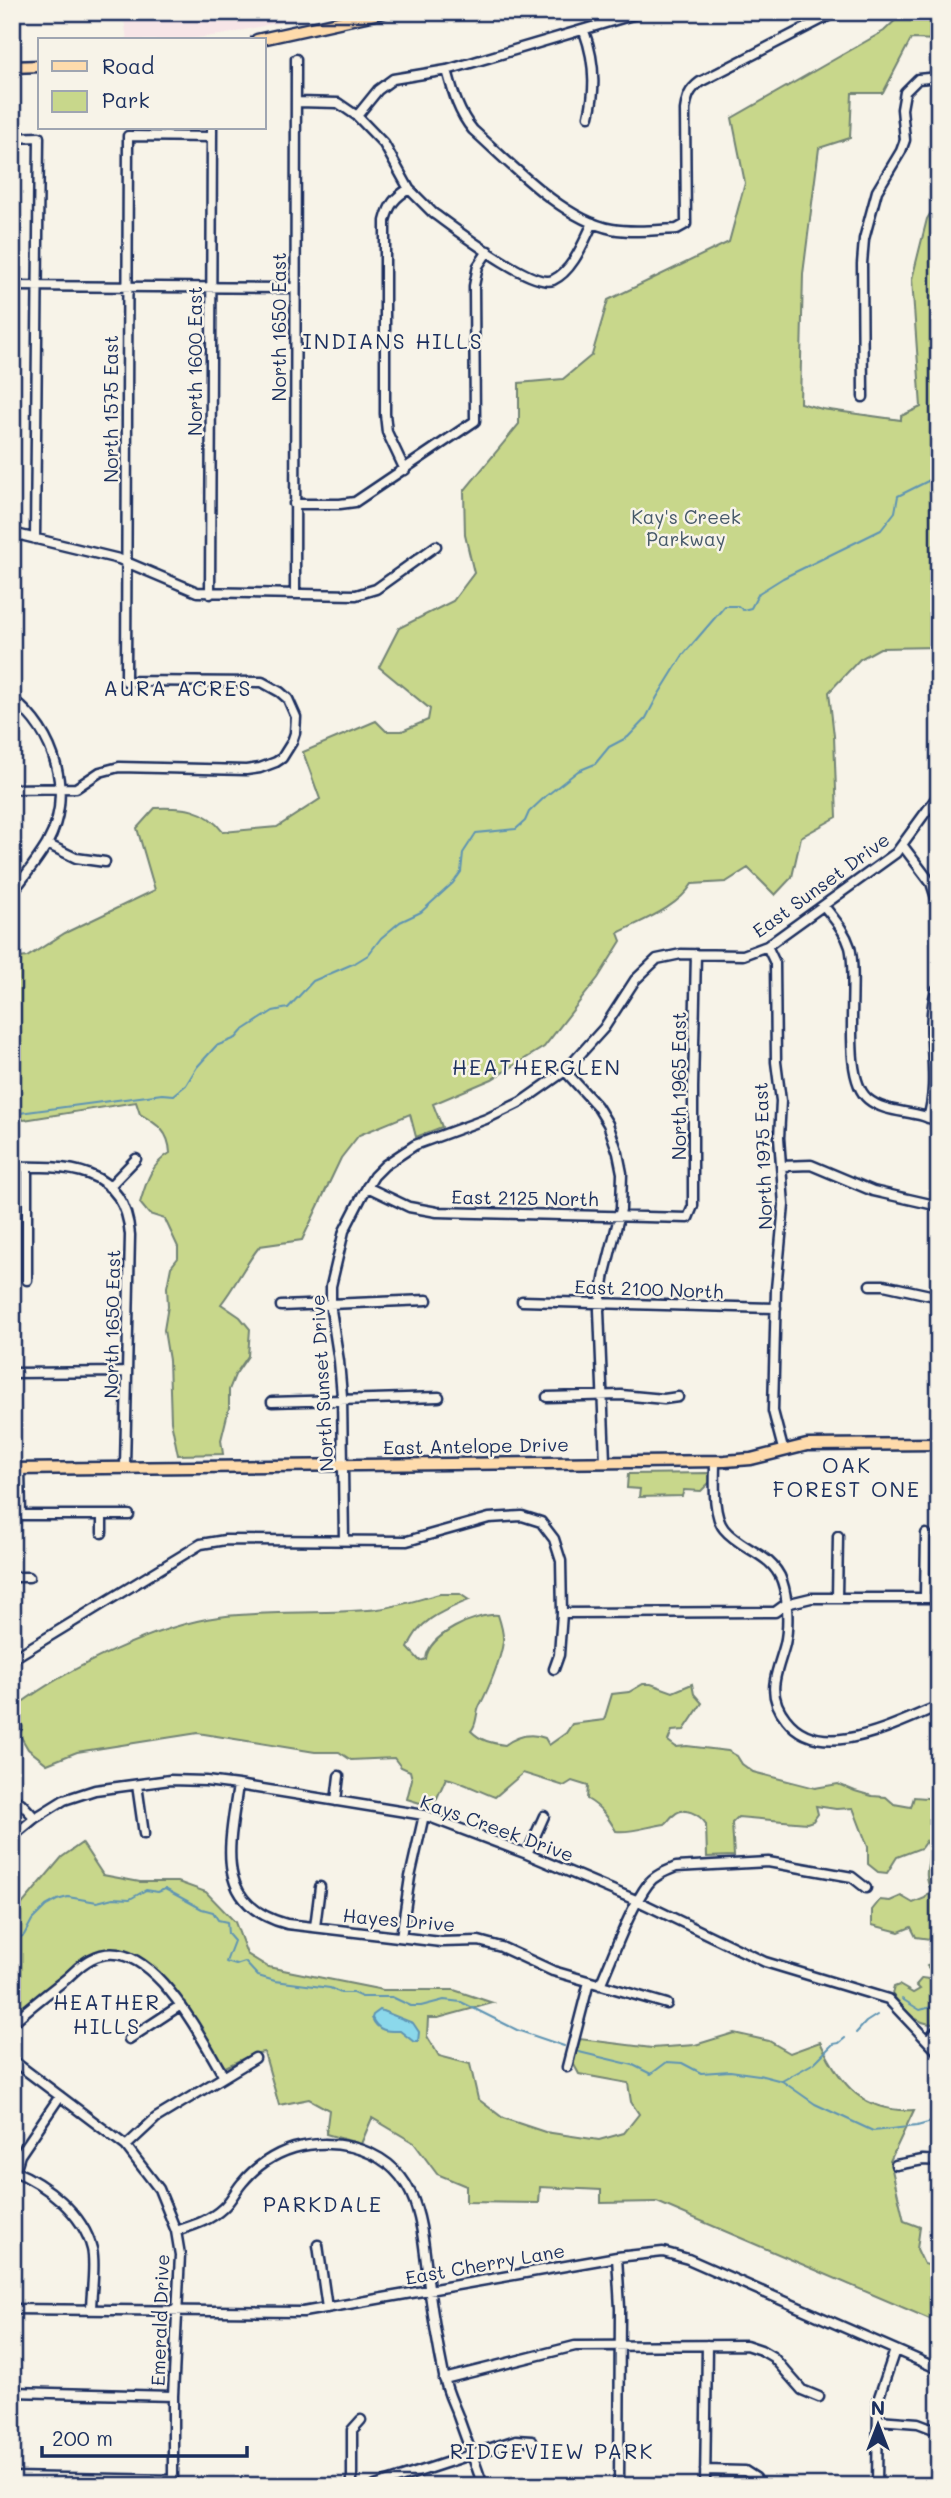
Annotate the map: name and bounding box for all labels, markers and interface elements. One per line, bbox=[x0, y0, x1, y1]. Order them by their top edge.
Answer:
legend bbox=[38, 38, 266, 130]
text: Road bbox=[102, 52, 154, 79]
text: Park bbox=[102, 86, 150, 113]
street label: North 1650 East bbox=[266, 252, 291, 402]
street label: North 1600 East bbox=[182, 286, 207, 436]
district label: INDIANS HILLS bbox=[303, 327, 483, 354]
street label: North 1575 East bbox=[98, 335, 123, 483]
park label: Kay's Creek Parkway bbox=[631, 504, 741, 551]
district label: AURA ACRES bbox=[104, 674, 252, 701]
street label: East Sunset Drive bbox=[747, 826, 894, 943]
street label: North 1965 East bbox=[666, 1012, 691, 1160]
district label: HEATHERGLEN bbox=[452, 1053, 622, 1080]
street label: North 1975 East bbox=[747, 1082, 778, 1230]
street label: East 2125 North bbox=[451, 1184, 599, 1211]
street label: North 1650 East bbox=[98, 1249, 125, 1399]
street label: East 2100 North bbox=[574, 1273, 724, 1304]
street label: North Sunset Drive bbox=[304, 1294, 339, 1472]
street label: East Antelope Drive bbox=[383, 1431, 569, 1460]
district label: OAK FOREST ONE bbox=[773, 1451, 921, 1502]
street label: Kays Creek Drive bbox=[417, 1788, 577, 1867]
street label: Hayes Drive bbox=[342, 1902, 456, 1937]
district label: HEATHER HILLS bbox=[53, 1988, 161, 2039]
district label: PARKDALE bbox=[263, 2190, 383, 2217]
street label: East Cherry Lane bbox=[403, 2237, 567, 2290]
street label: Emerald Drive bbox=[145, 2253, 174, 2387]
north arrow bbox=[842, 2390, 912, 2460]
text: N bbox=[871, 2395, 885, 2420]
scale bar bbox=[42, 2414, 247, 2458]
text: 200 m bbox=[52, 2424, 113, 2451]
district label: RIDGEVIEW PARK bbox=[450, 2437, 654, 2464]

